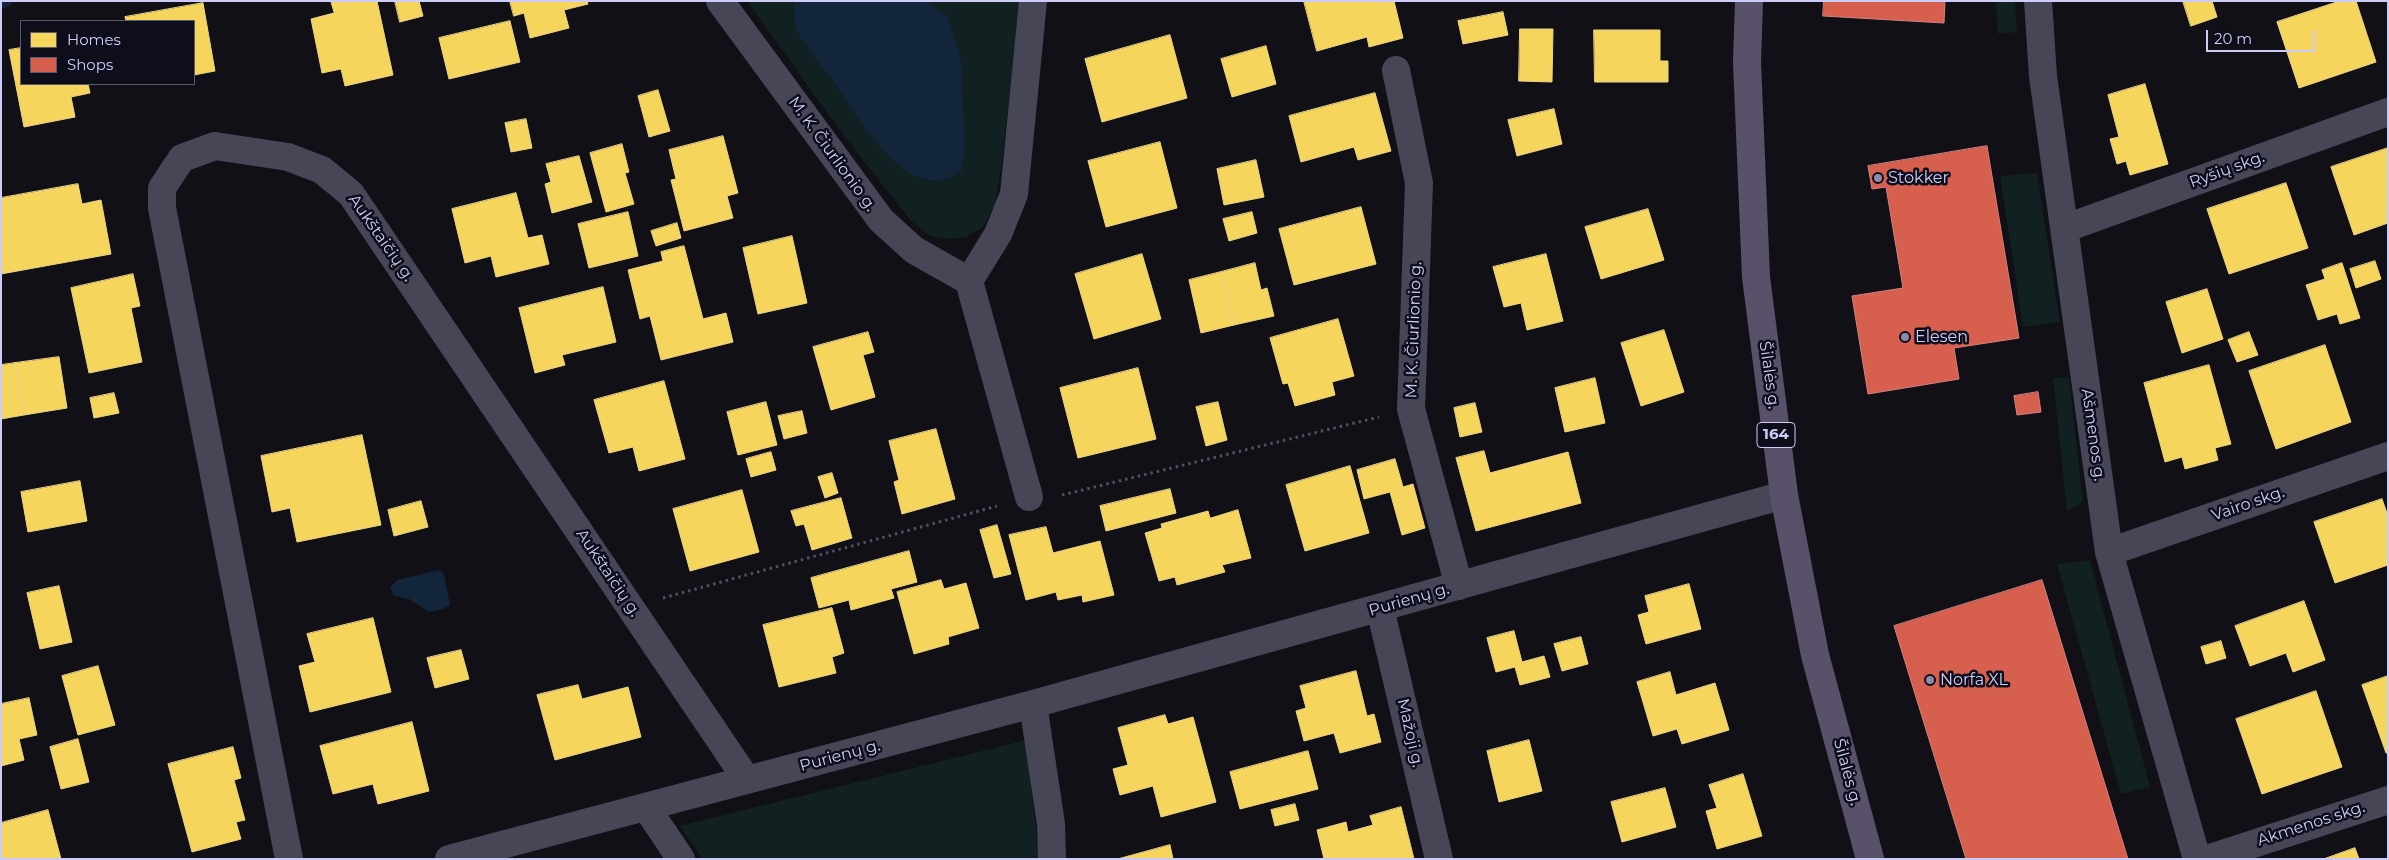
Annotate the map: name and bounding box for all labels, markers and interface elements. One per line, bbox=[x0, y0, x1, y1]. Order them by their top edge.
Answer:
legend bbox=[20, 20, 195, 85]
scale bar bbox=[2209, 20, 2318, 52]
text: 20 m bbox=[2214, 29, 2252, 48]
text: Homes bbox=[67, 30, 121, 49]
text: Shops bbox=[67, 55, 113, 74]
street label: M. K. Čiurlionio g. bbox=[784, 93, 880, 215]
street label: Ryšių skg. bbox=[2187, 148, 2267, 192]
place label: Stokker bbox=[1888, 168, 1949, 188]
marker: Stokker bbox=[1872, 172, 1884, 184]
street label: Aukštaičių g. bbox=[344, 191, 418, 285]
street label: M. K. Čiurlionio g. bbox=[1402, 261, 1426, 399]
place label: Elesen bbox=[1915, 327, 1968, 347]
marker: Elesen bbox=[1899, 331, 1911, 343]
street label: Šilalės g. bbox=[1755, 340, 1783, 410]
street label: Ašmenos g. bbox=[2077, 388, 2109, 482]
road number: 164 bbox=[1757, 422, 1795, 448]
street label: Vairo skg. bbox=[2209, 483, 2287, 525]
street label: Aukštaičių g. bbox=[572, 526, 644, 620]
street label: Purienų g. bbox=[1367, 579, 1451, 621]
place label: Norfa XL bbox=[1940, 670, 2008, 690]
marker: Norfa XL bbox=[1924, 674, 1936, 686]
street label: Mažoji g. bbox=[1393, 697, 1427, 769]
street label: Purienų g. bbox=[798, 736, 882, 776]
street label: Šilalės g. bbox=[1829, 737, 1865, 807]
street label: Akmenos skg. bbox=[2255, 798, 2367, 850]

